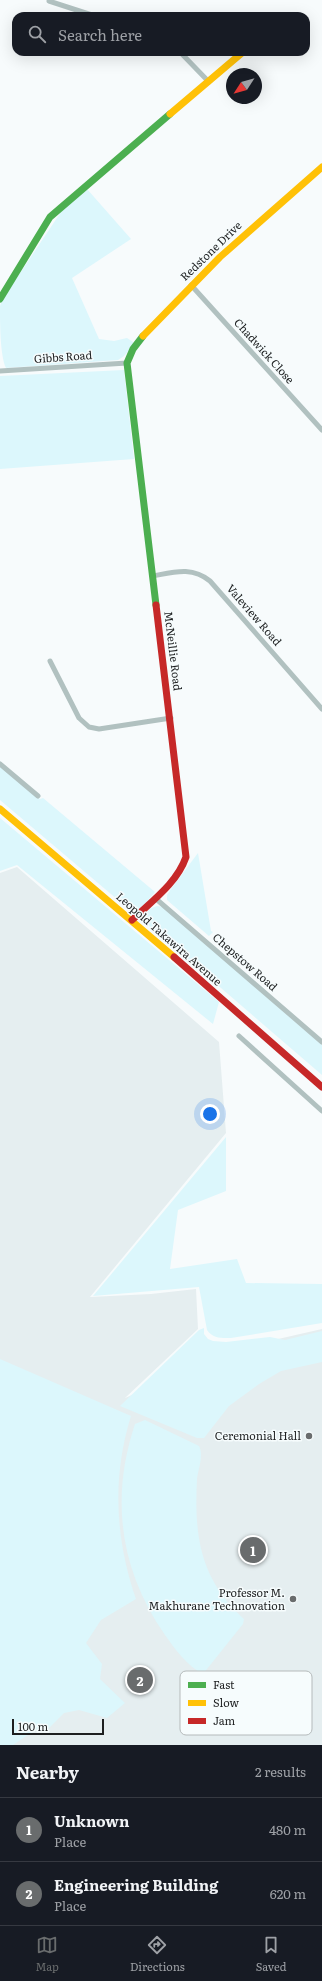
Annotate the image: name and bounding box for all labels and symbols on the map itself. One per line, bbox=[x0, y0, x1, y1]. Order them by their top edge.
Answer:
north arrow bbox=[226, 68, 262, 104]
street label: Redstone Drive bbox=[176, 217, 245, 284]
street label: Chadwick Close bbox=[231, 314, 299, 387]
street label: Gibbs Road bbox=[33, 346, 93, 366]
street label: Valeview Road bbox=[224, 580, 286, 649]
street label: McNeillie Road bbox=[161, 610, 187, 692]
street label: Leopold Takawira Avenue bbox=[113, 888, 226, 989]
street label: Chepstow Road bbox=[210, 929, 282, 994]
your location bbox=[200, 1104, 220, 1124]
place label: Ceremonial Hall bbox=[215, 1427, 301, 1443]
marker: Ceremonial Hall bbox=[304, 1431, 314, 1441]
pin: 1 bbox=[240, 1535, 266, 1565]
place label: Professor M. Makhurane Technovation bbox=[149, 1584, 285, 1613]
marker: Professor M. Makhurane Technovation bbox=[288, 1594, 298, 1604]
pin: 2 bbox=[127, 1665, 153, 1695]
legend bbox=[180, 1671, 312, 1735]
text: Fast bbox=[213, 1676, 235, 1692]
text: Slow bbox=[213, 1694, 239, 1710]
text: Jam bbox=[213, 1712, 236, 1728]
scale bar bbox=[12, 1717, 104, 1736]

